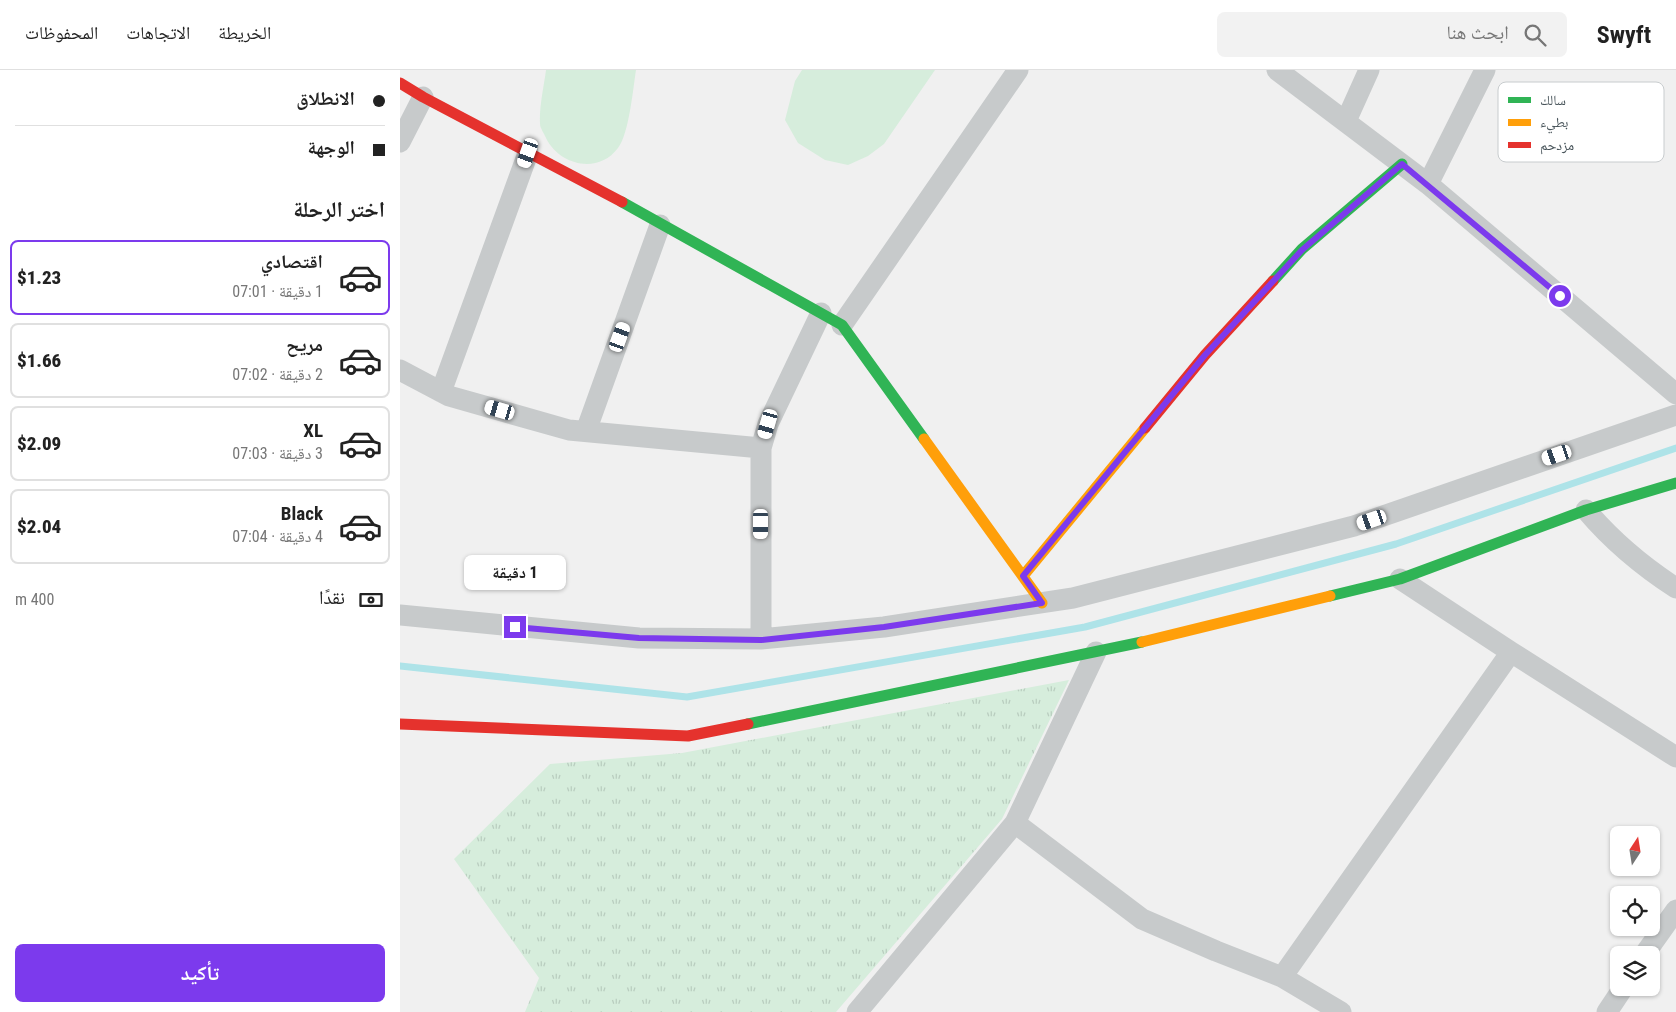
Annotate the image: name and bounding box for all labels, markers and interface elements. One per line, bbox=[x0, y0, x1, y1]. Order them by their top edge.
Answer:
search box bbox=[1217, 12, 1567, 57]
text: ابحث هنا bbox=[1446, 21, 1509, 44]
icon: search bbox=[1521, 21, 1549, 49]
text: Swyft bbox=[1597, 21, 1651, 49]
text: المحفوظات bbox=[25, 22, 98, 43]
text: الاتجاهات bbox=[126, 22, 190, 43]
text: الخريطة bbox=[218, 22, 271, 43]
legend bbox=[1498, 82, 1664, 162]
text: الانطلاق bbox=[296, 87, 355, 110]
text: سالك bbox=[1540, 92, 1566, 108]
text: بطيء bbox=[1540, 114, 1569, 134]
text: الوجهة bbox=[307, 136, 355, 159]
car bbox=[515, 136, 540, 170]
text: مزدحم bbox=[1540, 137, 1574, 155]
text: اختر الرحلة bbox=[293, 197, 385, 222]
text: اقتصادي bbox=[261, 250, 323, 273]
icon: car bbox=[338, 255, 383, 300]
text: $1.23 bbox=[17, 266, 61, 289]
text: 1 دقيقة · 07:01 bbox=[232, 282, 323, 301]
route start bbox=[1549, 285, 1571, 307]
car bbox=[607, 320, 632, 354]
text: مريح bbox=[286, 333, 323, 356]
icon: car bbox=[338, 338, 383, 383]
text: $1.66 bbox=[17, 349, 61, 372]
text: 2 دقيقة · 07:02 bbox=[232, 365, 323, 384]
car bbox=[483, 399, 516, 421]
car bbox=[756, 408, 779, 440]
text: XL bbox=[303, 419, 323, 442]
icon: car bbox=[338, 421, 383, 466]
text: $2.09 bbox=[17, 432, 61, 455]
car bbox=[1540, 443, 1573, 467]
text: 3 دقيقة · 07:03 bbox=[232, 444, 323, 463]
text: Black bbox=[281, 502, 323, 525]
icon: car bbox=[338, 504, 383, 549]
car bbox=[1355, 508, 1388, 532]
car bbox=[753, 509, 768, 539]
text: $2.04 bbox=[17, 515, 61, 538]
text: 4 دقيقة · 07:04 bbox=[232, 527, 323, 546]
callout: 1 دقيقة bbox=[464, 554, 566, 590]
text: 1 دقيقة bbox=[492, 563, 538, 582]
text: نقدًا bbox=[319, 586, 345, 609]
icon: cash bbox=[357, 586, 385, 614]
text: 400 m bbox=[15, 590, 54, 609]
route end bbox=[504, 616, 526, 638]
north arrow bbox=[1610, 826, 1660, 876]
map controls bbox=[1610, 826, 1660, 996]
button: locate bbox=[1610, 886, 1660, 936]
button: تأكيد bbox=[15, 944, 385, 1002]
button: layers bbox=[1610, 946, 1660, 996]

